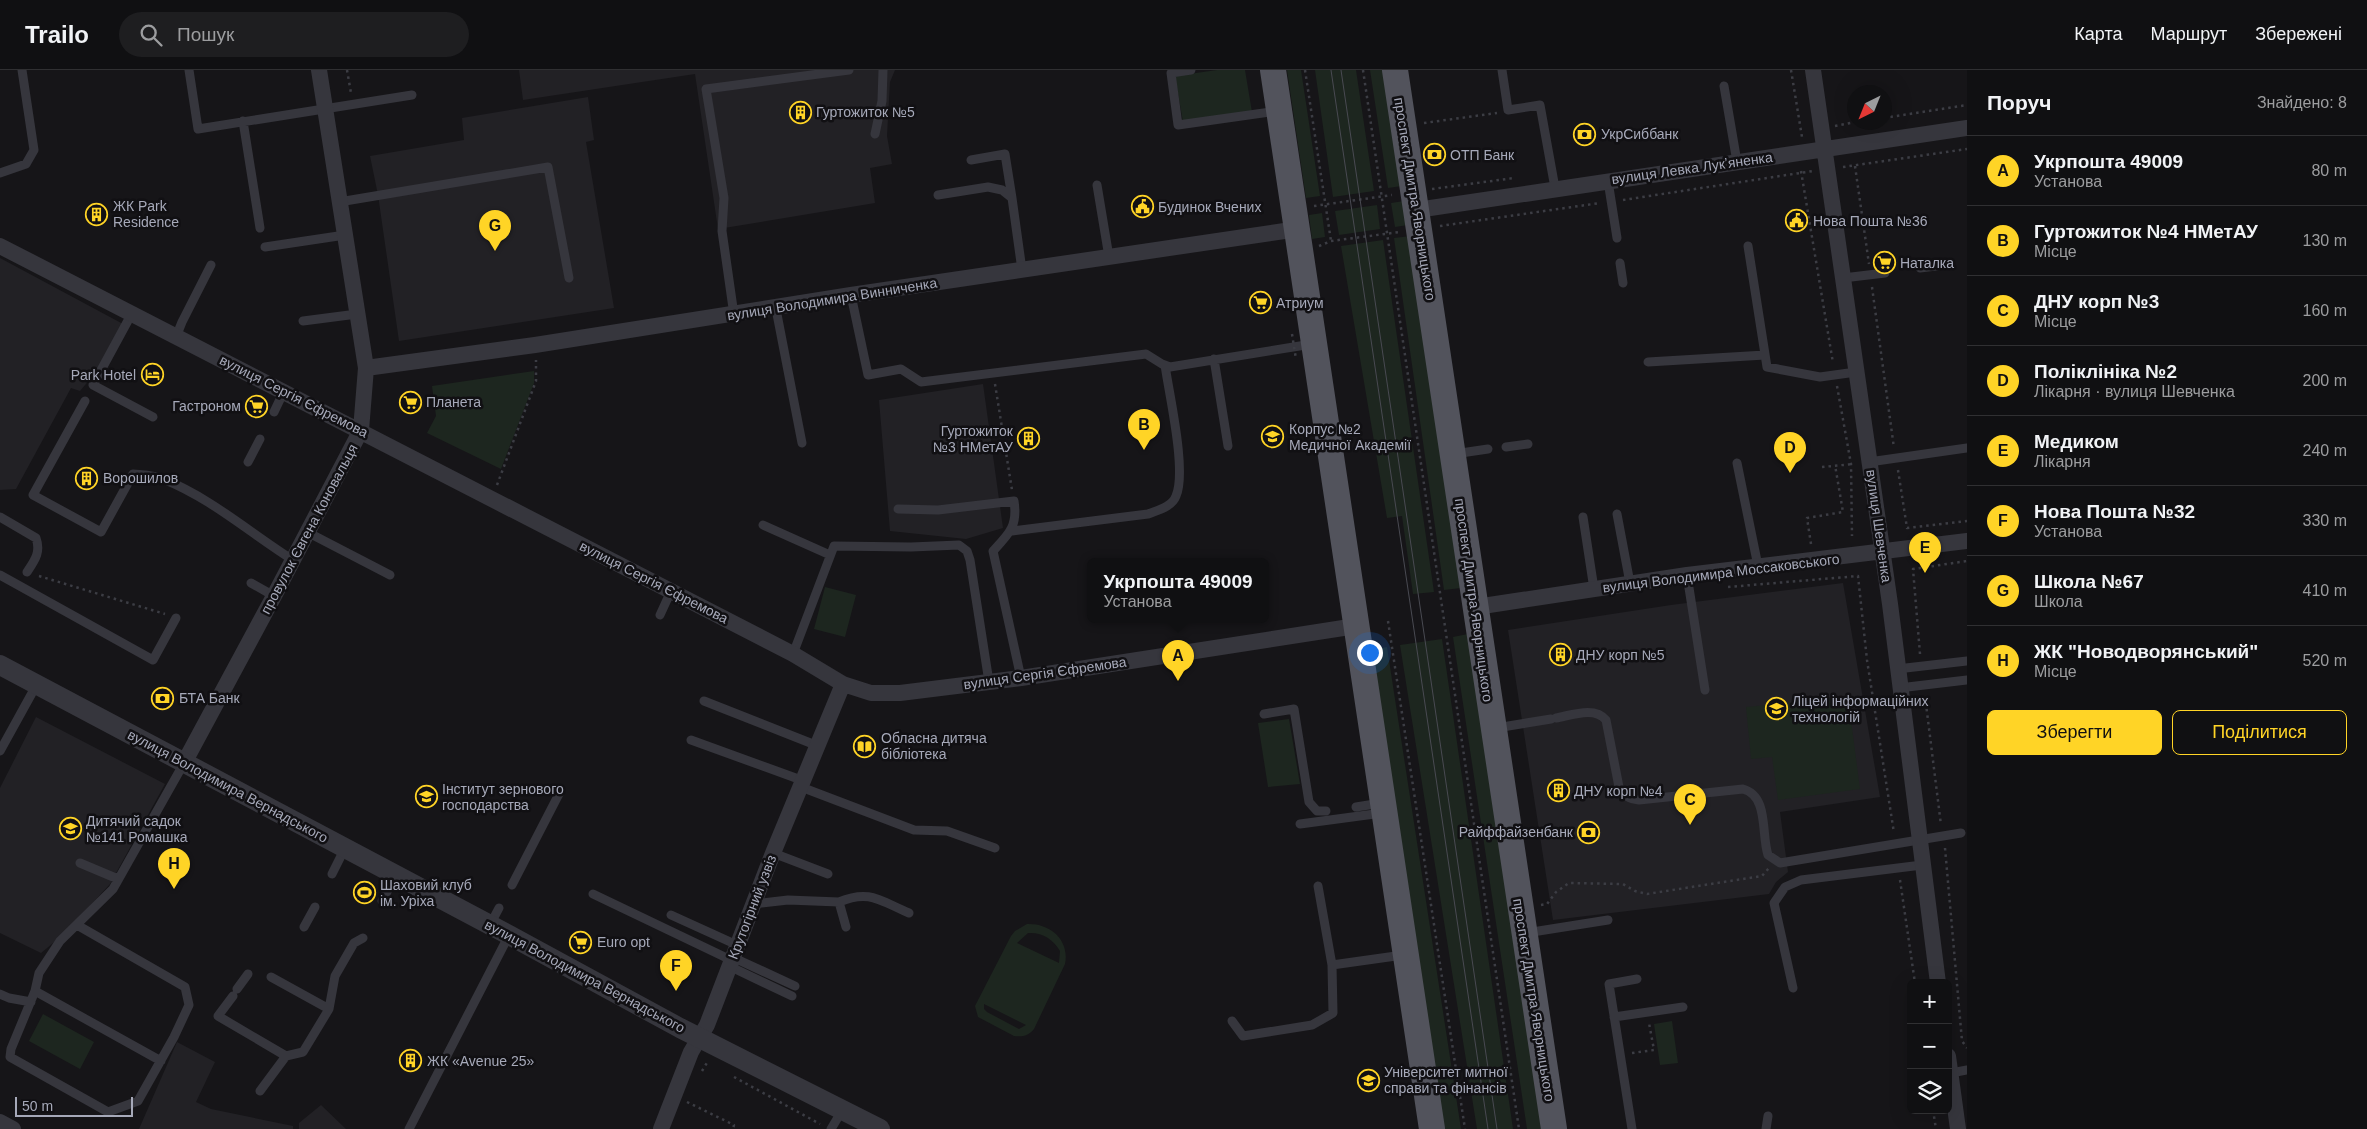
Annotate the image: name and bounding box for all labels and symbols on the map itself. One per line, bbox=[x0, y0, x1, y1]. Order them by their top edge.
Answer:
north arrow bbox=[1847, 85, 1892, 130]
street label: проспект Дмитра Яворницького bbox=[1391, 96, 1439, 302]
building icon: Гуртожиток №5 bbox=[788, 100, 812, 124]
place label: Гуртожиток №5 bbox=[816, 104, 915, 120]
bank icon: УкрСиббанк bbox=[1573, 122, 1597, 146]
place label: УкрСиббанк bbox=[1601, 126, 1679, 142]
bank icon: ОТП Банк bbox=[1422, 143, 1446, 167]
place label: ОТП Банк bbox=[1450, 147, 1515, 163]
street label: вулиця Левка Лукʼяненка bbox=[1610, 149, 1774, 187]
public building icon: Будинок Вчених bbox=[1130, 195, 1154, 219]
place label: ЖК Park Residence bbox=[113, 198, 179, 230]
place label: Будинок Вчених bbox=[1158, 199, 1261, 215]
building icon: ЖК Park Residence bbox=[85, 202, 109, 226]
public building icon: Нова Пошта №36 bbox=[1785, 209, 1809, 233]
pin: G bbox=[479, 210, 511, 251]
place label: Нова Пошта №36 bbox=[1813, 213, 1928, 229]
supermarket icon: Наталка bbox=[1872, 251, 1896, 275]
place label: Наталка bbox=[1900, 255, 1954, 271]
street label: вулиця Володимира Винниченка bbox=[726, 274, 938, 324]
supermarket icon: Атриум bbox=[1248, 291, 1272, 315]
place label: Атриум bbox=[1276, 295, 1324, 311]
street label: вулиця Сергія Єфремова bbox=[217, 352, 371, 441]
hotel icon: Park Hotel bbox=[140, 363, 164, 387]
place label: Park Hotel bbox=[71, 367, 136, 383]
supermarket icon: Планета bbox=[398, 390, 422, 414]
supermarket icon: Гастроном bbox=[245, 394, 269, 418]
place label: Планета bbox=[426, 394, 481, 410]
place label: Гастроном bbox=[172, 398, 241, 414]
pin: B bbox=[1128, 409, 1160, 450]
place label: Корпус №2 Медичної Академії bbox=[1289, 421, 1411, 453]
place label: Гуртожиток №3 НМетАУ bbox=[933, 423, 1014, 455]
school or university icon: Корпус №2 Медичної Академії bbox=[1261, 425, 1285, 449]
building icon: Гуртожиток №3 НМетАУ bbox=[1017, 427, 1041, 451]
pin: D bbox=[1774, 432, 1806, 473]
street label: провулок Євгена Коновальця bbox=[257, 441, 361, 617]
building icon: Ворошилов bbox=[75, 466, 99, 490]
street label: вулиця Шевченка bbox=[1863, 469, 1895, 584]
place label: Ворошилов bbox=[103, 470, 178, 486]
street label: проспект Дмитра Яворницького bbox=[1452, 497, 1496, 703]
pin: E bbox=[1909, 532, 1941, 573]
street label: вулиця Сергія Єфремова bbox=[577, 538, 731, 627]
street label: вулиця Володимира Моссаковського bbox=[1602, 551, 1841, 595]
pin: A bbox=[1162, 640, 1194, 681]
your location bbox=[1357, 640, 1383, 666]
building icon: ДНУ корп №5 bbox=[1548, 643, 1572, 667]
place label: ДНУ корп №5 bbox=[1576, 647, 1665, 663]
street label: вулиця Сергія Єфремова bbox=[963, 654, 1128, 692]
bank icon: БТА Банк bbox=[151, 686, 175, 710]
place label: БТА Банк bbox=[179, 690, 241, 706]
place label: Ліцей інформаційних технологій bbox=[1792, 693, 1929, 725]
school or university icon: Ліцей інформаційних технологій bbox=[1764, 697, 1788, 721]
street label: вулиця Володимира Вернадського bbox=[125, 726, 331, 846]
place label: Обласна дитяча бібліотека bbox=[881, 730, 987, 762]
library icon: Обласна дитяча бібліотека bbox=[853, 734, 877, 758]
building icon: ДНУ корп №4 bbox=[1546, 779, 1570, 803]
place label: Інститут зернового господарства bbox=[442, 781, 564, 813]
place label: ДНУ корп №4 bbox=[1574, 783, 1663, 799]
pin: C bbox=[1674, 784, 1706, 825]
school or university icon: Інститут зернового господарства bbox=[414, 785, 438, 809]
place label: Дитячий садок №141 Ромашка bbox=[86, 813, 188, 845]
school or university icon: Дитячий садок №141 Ромашка bbox=[58, 817, 82, 841]
bank icon: Райффайзенбанк bbox=[1577, 820, 1601, 844]
place label: Райффайзенбанк bbox=[1459, 824, 1574, 840]
pin: H bbox=[158, 848, 190, 889]
street label: Крутогірний узвіз bbox=[725, 853, 779, 961]
place label: Шаховий клуб ім. Уріха bbox=[380, 877, 472, 909]
sports icon: Шаховий клуб ім. Уріха bbox=[352, 881, 376, 905]
street label: проспект Дмитра Яворницького bbox=[1510, 897, 1558, 1103]
street label: вулиця Володимира Вернадського bbox=[482, 916, 688, 1036]
supermarket icon: Euro opt bbox=[569, 930, 593, 954]
place label: Euro opt bbox=[597, 934, 650, 950]
pin: F bbox=[660, 950, 692, 991]
building icon: ЖК «Avenue 25» bbox=[399, 1049, 423, 1073]
place label: ЖК «Avenue 25» bbox=[427, 1053, 534, 1069]
place label: Університет митної справи та фінансів bbox=[1384, 1064, 1508, 1096]
school or university icon: Університет митної справи та фінансів bbox=[1356, 1068, 1380, 1092]
scale bar bbox=[15, 1094, 132, 1117]

